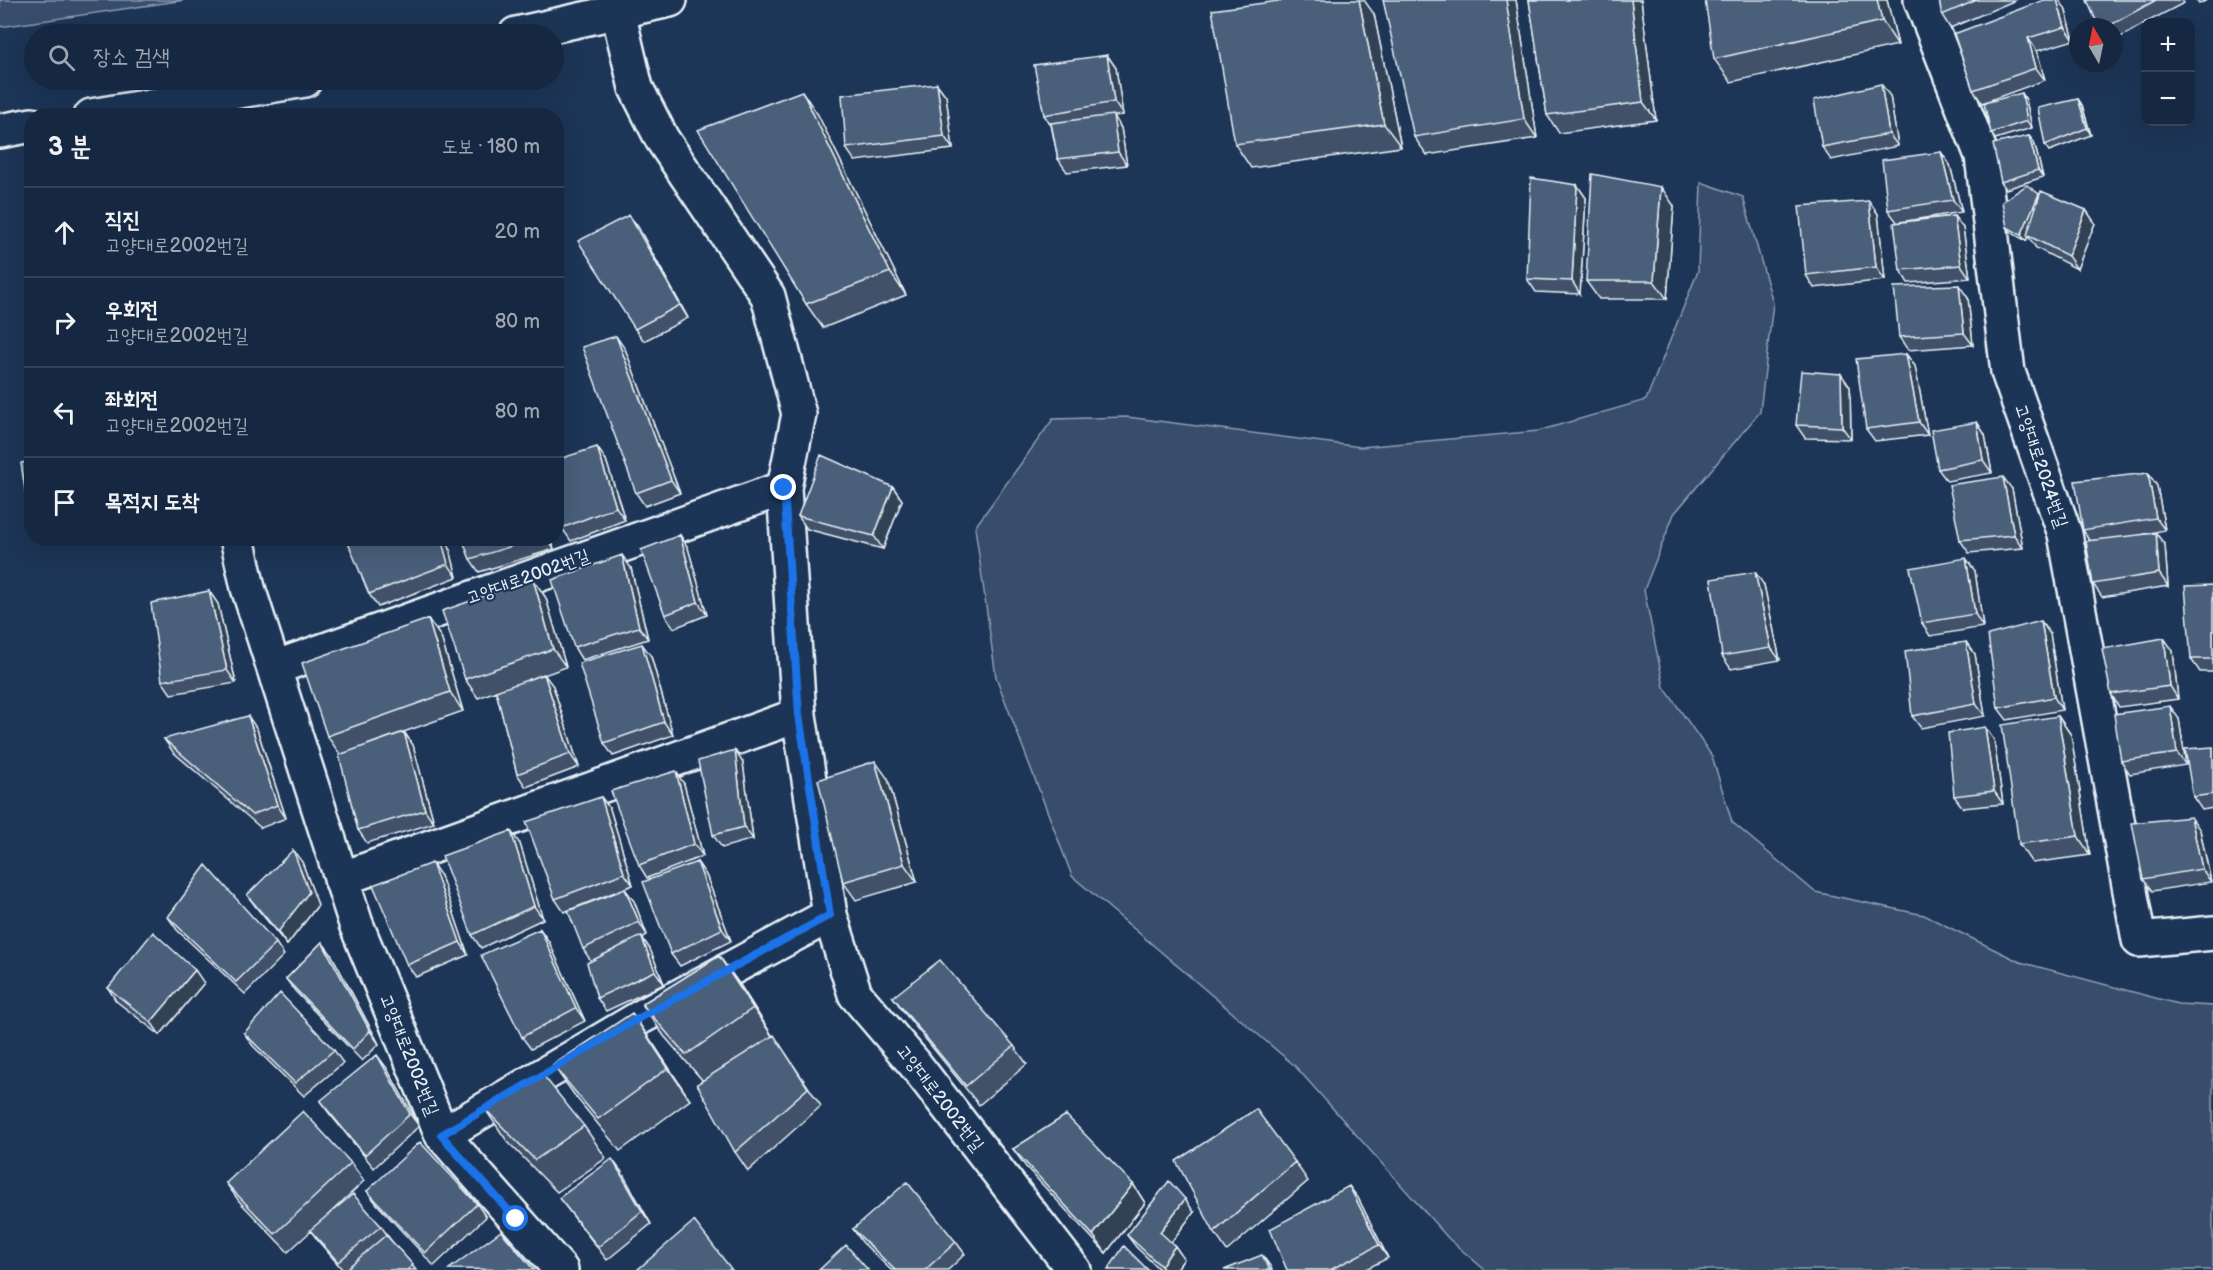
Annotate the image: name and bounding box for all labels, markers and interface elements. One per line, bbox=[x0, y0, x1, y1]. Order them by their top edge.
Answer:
north arrow bbox=[2069, 18, 2123, 72]
map controls bbox=[2141, 18, 2195, 126]
button: + bbox=[2141, 18, 2195, 72]
search box bbox=[24, 24, 564, 90]
icon: search bbox=[45, 41, 78, 74]
text: 장소 검색 bbox=[93, 44, 170, 71]
button: − bbox=[2141, 72, 2195, 126]
text: 3 분 bbox=[48, 132, 91, 163]
text: 도보 · 180 m bbox=[442, 135, 540, 159]
text: 직진 bbox=[105, 207, 140, 234]
icon: ahead bbox=[48, 216, 81, 249]
text: 20 m bbox=[495, 220, 540, 244]
text: 고양대로2002번길 bbox=[105, 234, 249, 258]
text: 우회전 bbox=[105, 297, 158, 324]
icon: right bbox=[48, 306, 81, 339]
text: 80 m bbox=[495, 310, 540, 334]
text: 고양대로2002번길 bbox=[105, 324, 249, 348]
text: 좌회전 bbox=[105, 387, 158, 414]
icon: left bbox=[48, 396, 81, 429]
text: 80 m bbox=[495, 400, 540, 424]
street label: 고양대로2024번길 bbox=[2010, 401, 2072, 531]
text: 고양대로2002번길 bbox=[105, 414, 249, 438]
route end bbox=[770, 474, 796, 500]
icon: arrive bbox=[48, 486, 81, 519]
text: 목적지 도착 bbox=[105, 489, 199, 516]
street label: 고양대로2002번길 bbox=[464, 545, 593, 609]
street label: 고양대로2002번길 bbox=[375, 991, 443, 1119]
street label: 고양대로2002번길 bbox=[892, 1041, 988, 1156]
route start bbox=[502, 1205, 528, 1231]

